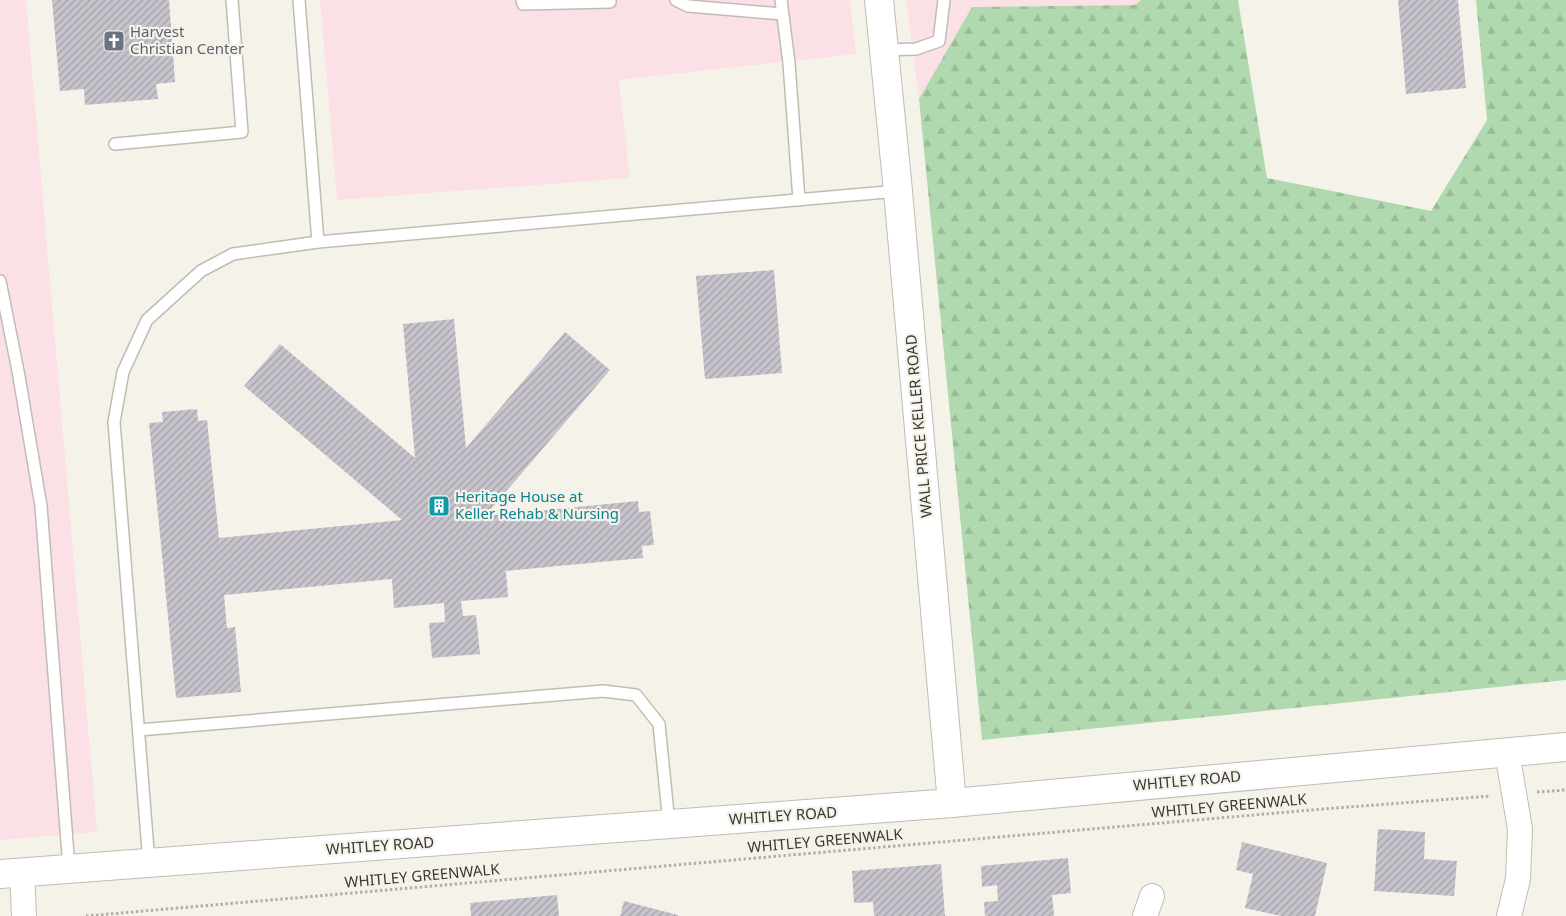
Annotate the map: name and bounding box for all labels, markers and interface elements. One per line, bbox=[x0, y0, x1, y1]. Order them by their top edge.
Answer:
place label: Harvest Christian Center bbox=[130, 21, 244, 58]
church icon: Harvest Christian Center bbox=[102, 29, 126, 53]
street label: WALL PRICE KELLER ROAD bbox=[900, 334, 936, 519]
place label: Heritage House at Keller Rehab & Nursing bbox=[455, 486, 619, 523]
building icon: Heritage House at Keller Rehab & Nursing bbox=[427, 494, 451, 518]
street label: WHITLEY ROAD bbox=[1132, 765, 1242, 795]
street label: WHITLEY GREENWALK bbox=[1151, 788, 1308, 822]
street label: WHITLEY ROAD bbox=[728, 801, 838, 829]
street label: WHITLEY GREENWALK bbox=[747, 823, 904, 857]
street label: WHITLEY ROAD bbox=[325, 831, 435, 859]
street label: WHITLEY GREENWALK bbox=[344, 858, 501, 892]

